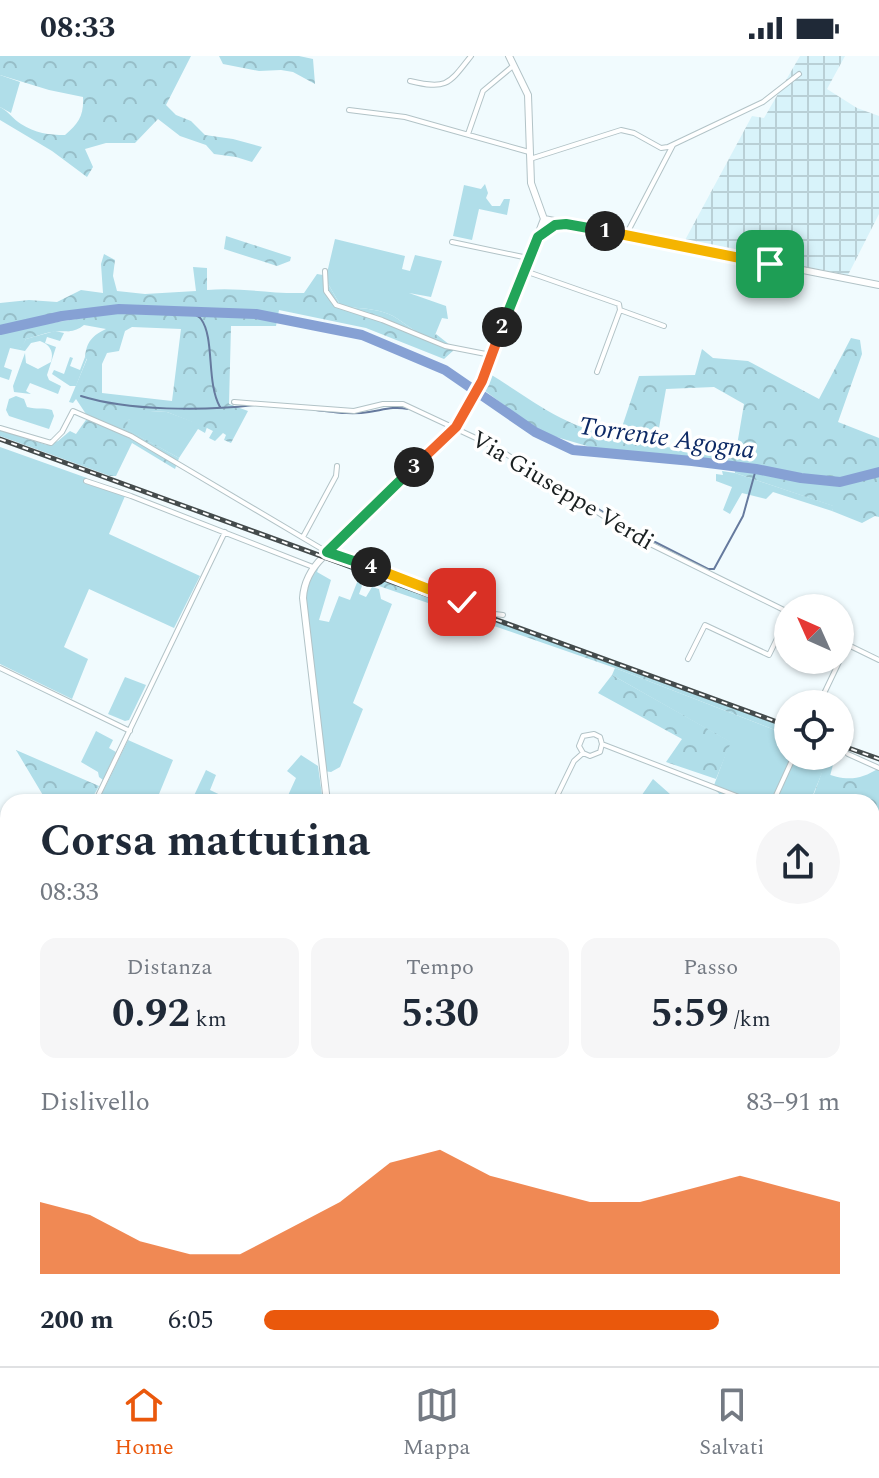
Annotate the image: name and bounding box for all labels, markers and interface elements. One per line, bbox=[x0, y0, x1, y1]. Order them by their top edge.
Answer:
text: 08:33 bbox=[40, 5, 115, 51]
pin: 1 bbox=[585, 211, 625, 251]
text: 1 bbox=[599, 214, 611, 247]
pin bbox=[736, 230, 804, 298]
icon: arrive bbox=[748, 242, 792, 286]
pin: 2 bbox=[482, 307, 522, 347]
text: 2 bbox=[496, 310, 508, 343]
water label: Torrente Agogna bbox=[576, 406, 758, 470]
street label: Via Giuseppe Verdi bbox=[464, 422, 661, 560]
pin: 3 bbox=[394, 447, 434, 487]
text: 3 bbox=[408, 450, 420, 483]
pin: 4 bbox=[351, 547, 391, 587]
text: 4 bbox=[365, 550, 377, 583]
pin bbox=[428, 568, 496, 636]
icon: check bbox=[440, 580, 484, 624]
north arrow bbox=[774, 594, 854, 674]
map controls bbox=[774, 594, 854, 770]
button: locate bbox=[774, 690, 854, 770]
text: Corsa mattutina bbox=[40, 808, 370, 875]
button: share bbox=[756, 820, 840, 904]
text: 08:33 bbox=[40, 872, 99, 912]
text: Distanza bbox=[126, 951, 212, 984]
text: Tempo bbox=[406, 951, 474, 984]
text: Passo bbox=[683, 951, 738, 984]
text: 0.92 bbox=[112, 984, 190, 1045]
text: 5:30 bbox=[401, 984, 479, 1045]
text: 5:59 bbox=[651, 984, 729, 1045]
text: km bbox=[190, 1003, 227, 1036]
text: /km bbox=[729, 1003, 771, 1036]
text: Dislivello bbox=[40, 1082, 150, 1122]
text: 83–91 m bbox=[746, 1082, 840, 1122]
text: 200 m bbox=[40, 1300, 114, 1340]
text: 6:05 bbox=[168, 1300, 214, 1340]
tab: Home bbox=[114, 1383, 174, 1464]
tab: Mappa bbox=[403, 1383, 470, 1464]
tab: Salvati bbox=[699, 1383, 765, 1464]

